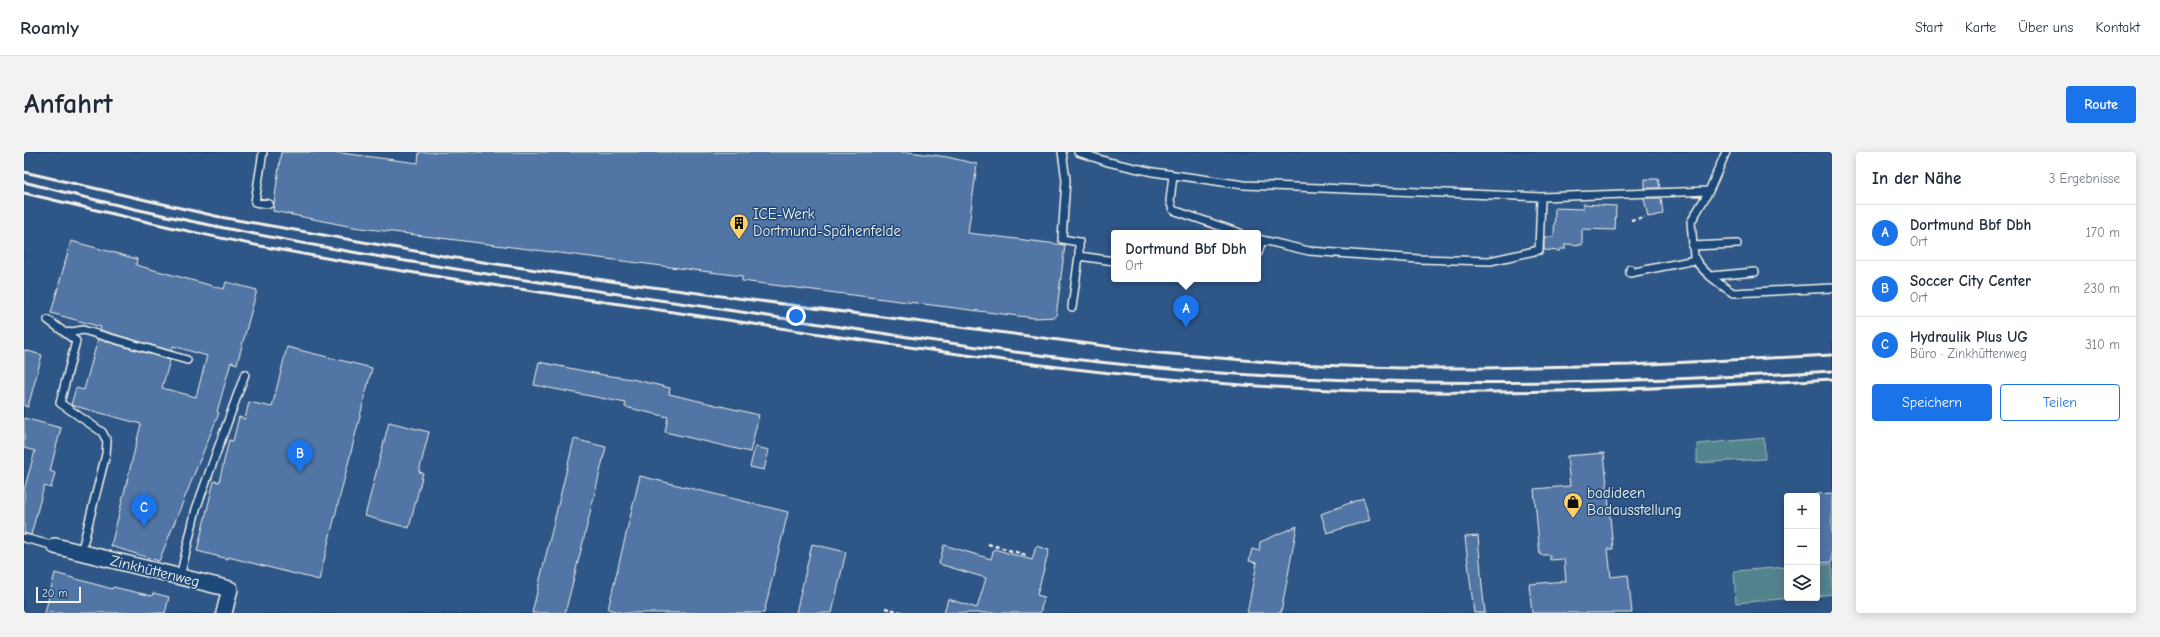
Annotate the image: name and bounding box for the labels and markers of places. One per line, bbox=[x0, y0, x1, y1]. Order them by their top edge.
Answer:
place label: ICE-Werk Dortmund-Spähenfelde bbox=[753, 205, 901, 240]
building icon: ICE-Werk Dortmund-Spähenfelde bbox=[728, 212, 750, 240]
pin: A bbox=[1173, 295, 1199, 328]
pin: B bbox=[287, 440, 313, 473]
place label: badideen Badausstellung bbox=[1587, 484, 1682, 519]
shop icon: badideen Badausstellung bbox=[1562, 491, 1584, 519]
pin: C bbox=[131, 494, 157, 527]

